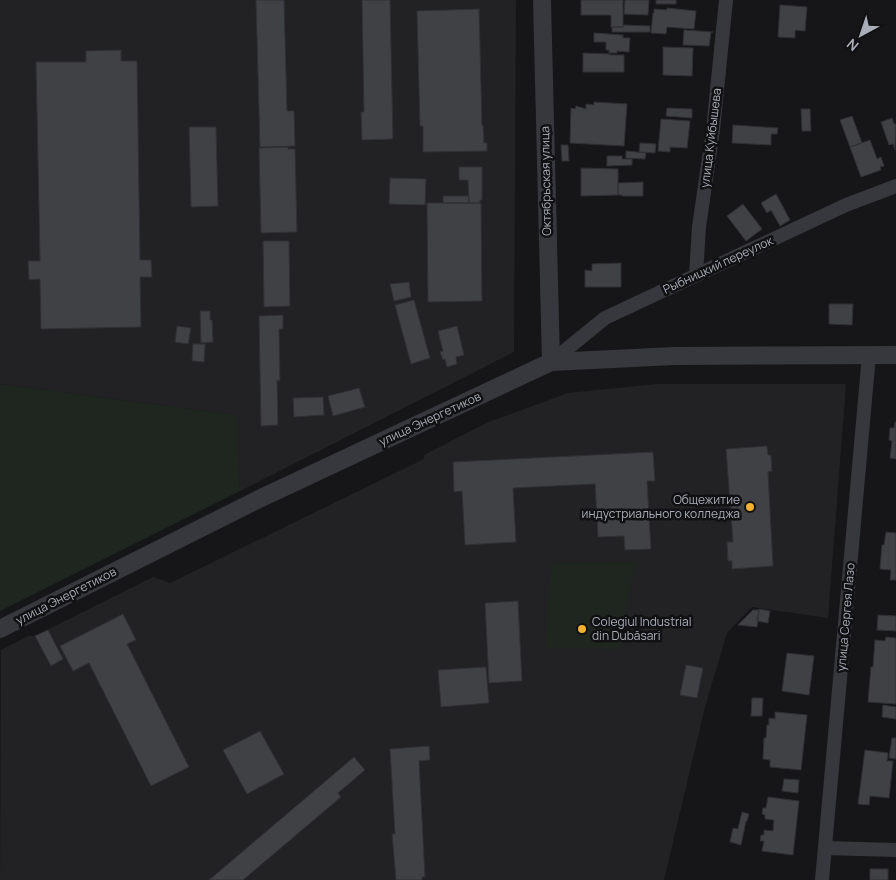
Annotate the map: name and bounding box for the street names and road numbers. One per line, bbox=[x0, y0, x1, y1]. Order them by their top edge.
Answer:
street label: улица Куйбышева bbox=[696, 87, 725, 189]
street label: Октябрьская улица bbox=[536, 126, 555, 236]
street label: Рыбницкий переулок bbox=[660, 231, 776, 298]
street label: улица Энергетиков bbox=[376, 387, 484, 450]
street label: улица Сергея Лазо bbox=[832, 562, 859, 672]
street label: улица Энергетиков bbox=[13, 563, 119, 628]

